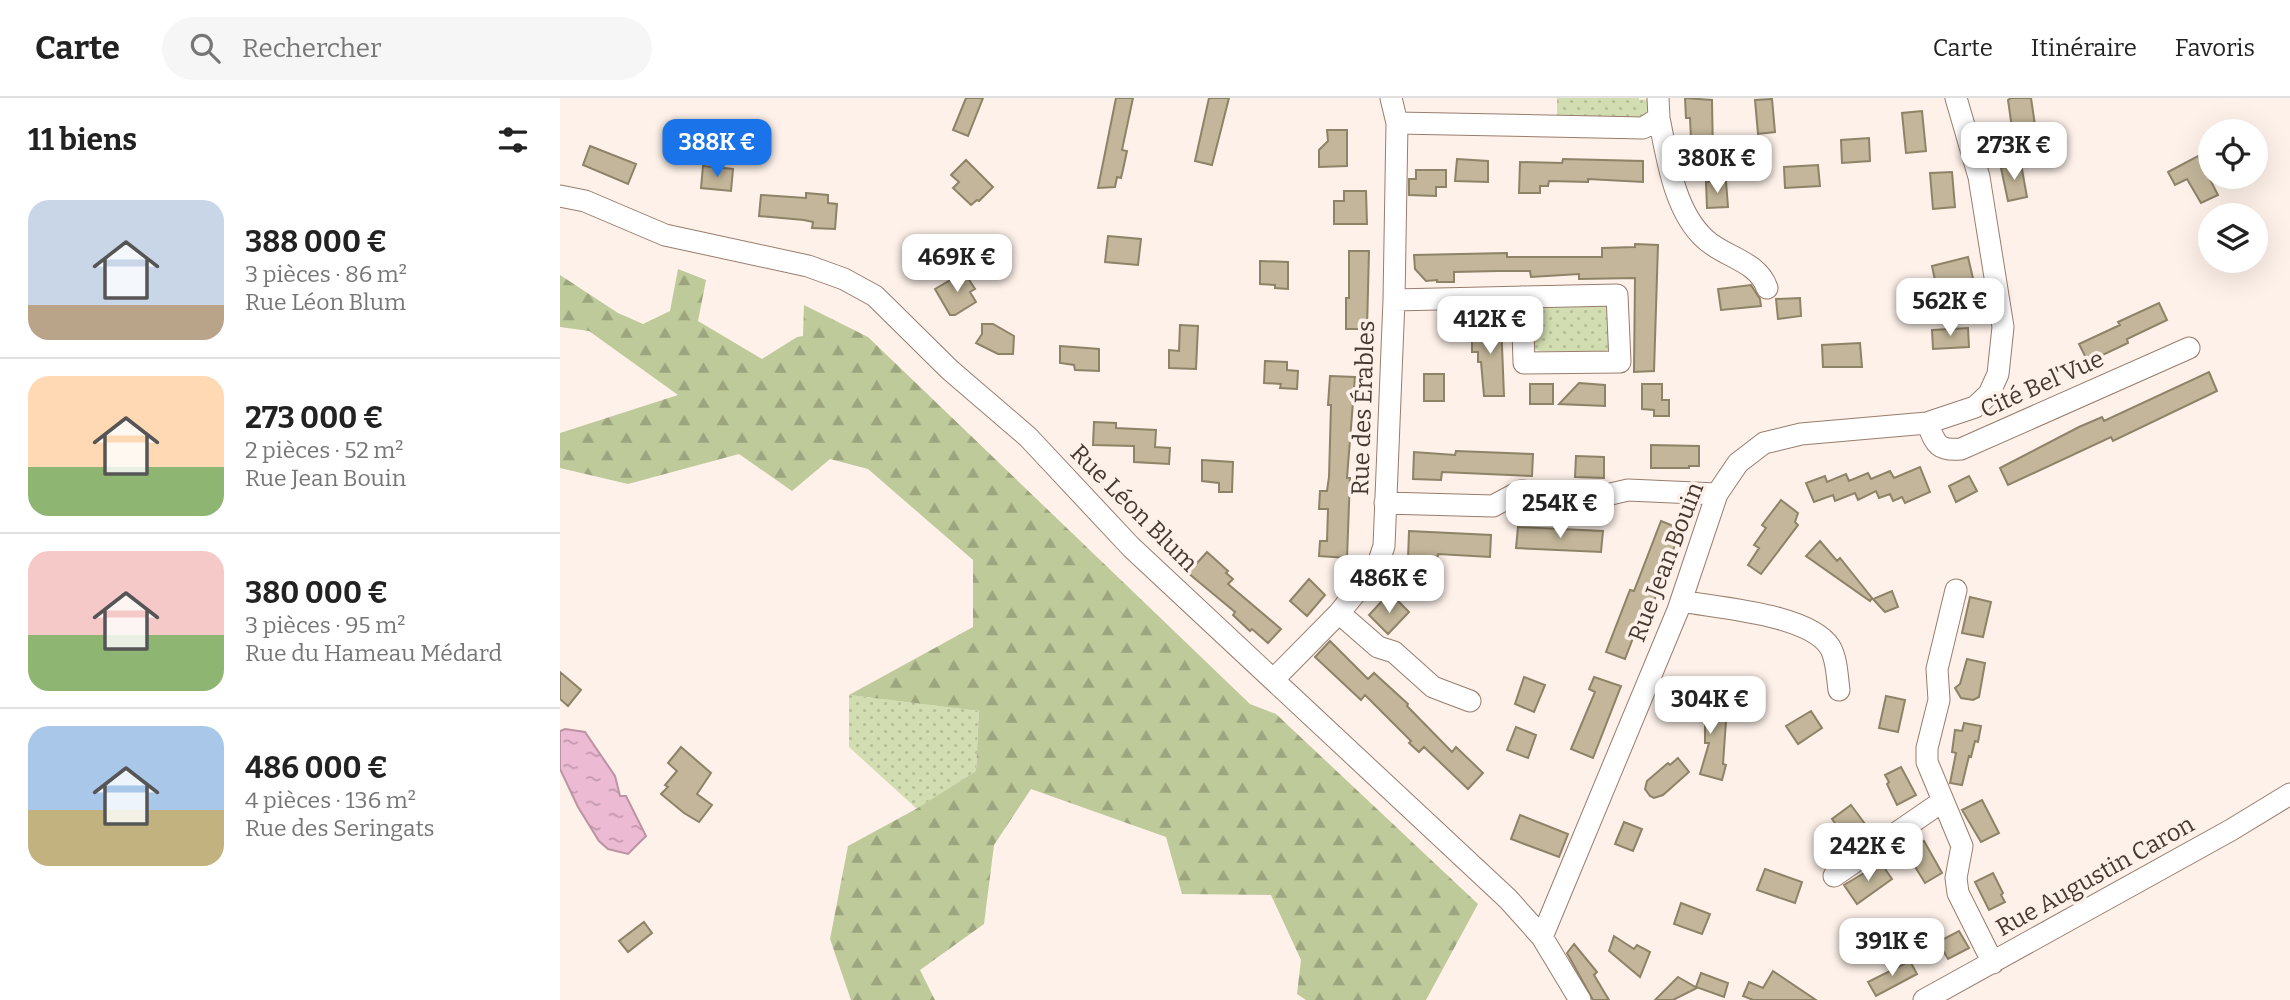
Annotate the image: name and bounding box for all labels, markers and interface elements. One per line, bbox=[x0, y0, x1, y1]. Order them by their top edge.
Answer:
search box bbox=[162, 17, 652, 80]
text: Carte bbox=[35, 28, 120, 68]
icon: search bbox=[186, 29, 224, 67]
text: Rechercher bbox=[242, 33, 382, 64]
text: Carte bbox=[1933, 34, 1993, 62]
text: Itinéraire bbox=[2031, 34, 2137, 62]
text: Favoris bbox=[2175, 34, 2255, 62]
map controls bbox=[2198, 119, 2268, 273]
button: locate bbox=[2198, 119, 2268, 189]
pin: 388K € bbox=[660, 120, 774, 179]
icon: filters bbox=[494, 121, 532, 159]
text: 11 biens bbox=[28, 122, 137, 158]
pin: 273K € bbox=[1957, 122, 2071, 182]
text: 388K € bbox=[678, 128, 756, 156]
text: 273K € bbox=[1977, 131, 2051, 159]
pin: 380K € bbox=[1660, 136, 1774, 195]
text: 380K € bbox=[1678, 144, 1756, 172]
button: layers bbox=[2198, 203, 2268, 273]
text: 388 000 € bbox=[245, 224, 387, 260]
icon: home bbox=[84, 228, 168, 312]
pin: 469K € bbox=[900, 234, 1014, 294]
text: 469K € bbox=[918, 243, 996, 271]
text: 3 pièces · 86 m² bbox=[245, 260, 407, 288]
pin: 562K € bbox=[1893, 278, 2007, 338]
text: 562K € bbox=[1912, 287, 1988, 315]
text: Rue Léon Blum bbox=[245, 288, 406, 316]
pin: 412K € bbox=[1433, 296, 1547, 356]
text: 412K € bbox=[1453, 305, 1527, 333]
street label: Rue des Érables bbox=[1345, 320, 1380, 496]
street label: Cité Bel'Vue bbox=[1976, 344, 2108, 424]
text: 273 000 € bbox=[245, 400, 384, 436]
icon: home bbox=[84, 404, 168, 488]
text: 2 pièces · 52 m² bbox=[245, 436, 403, 464]
street label: Rue Léon Blum bbox=[1065, 439, 1203, 577]
text: Rue Jean Bouin bbox=[245, 464, 406, 492]
street label: Rue Jean Bouin bbox=[1623, 478, 1709, 646]
pin: 254K € bbox=[1503, 480, 1617, 540]
text: 254K € bbox=[1522, 489, 1598, 517]
pin: 486K € bbox=[1332, 556, 1446, 615]
text: 486K € bbox=[1350, 564, 1428, 592]
text: 380 000 € bbox=[245, 575, 388, 611]
icon: home bbox=[84, 579, 168, 663]
text: 3 pièces · 95 m² bbox=[245, 611, 405, 639]
text: Rue du Hameau Médard bbox=[245, 639, 502, 667]
pin: 304K € bbox=[1653, 676, 1767, 736]
text: 304K € bbox=[1671, 685, 1749, 713]
text: 486 000 € bbox=[245, 750, 388, 786]
icon: home bbox=[84, 754, 168, 838]
text: 4 pièces · 136 m² bbox=[245, 786, 416, 814]
street label: Rue Augustin Caron bbox=[1991, 810, 2199, 942]
text: Rue des Seringats bbox=[245, 814, 435, 842]
pin: 242K € bbox=[1811, 824, 1925, 883]
text: 242K € bbox=[1830, 832, 1906, 860]
pin: 391K € bbox=[1835, 918, 1949, 978]
text: 391K € bbox=[1855, 927, 1929, 955]

